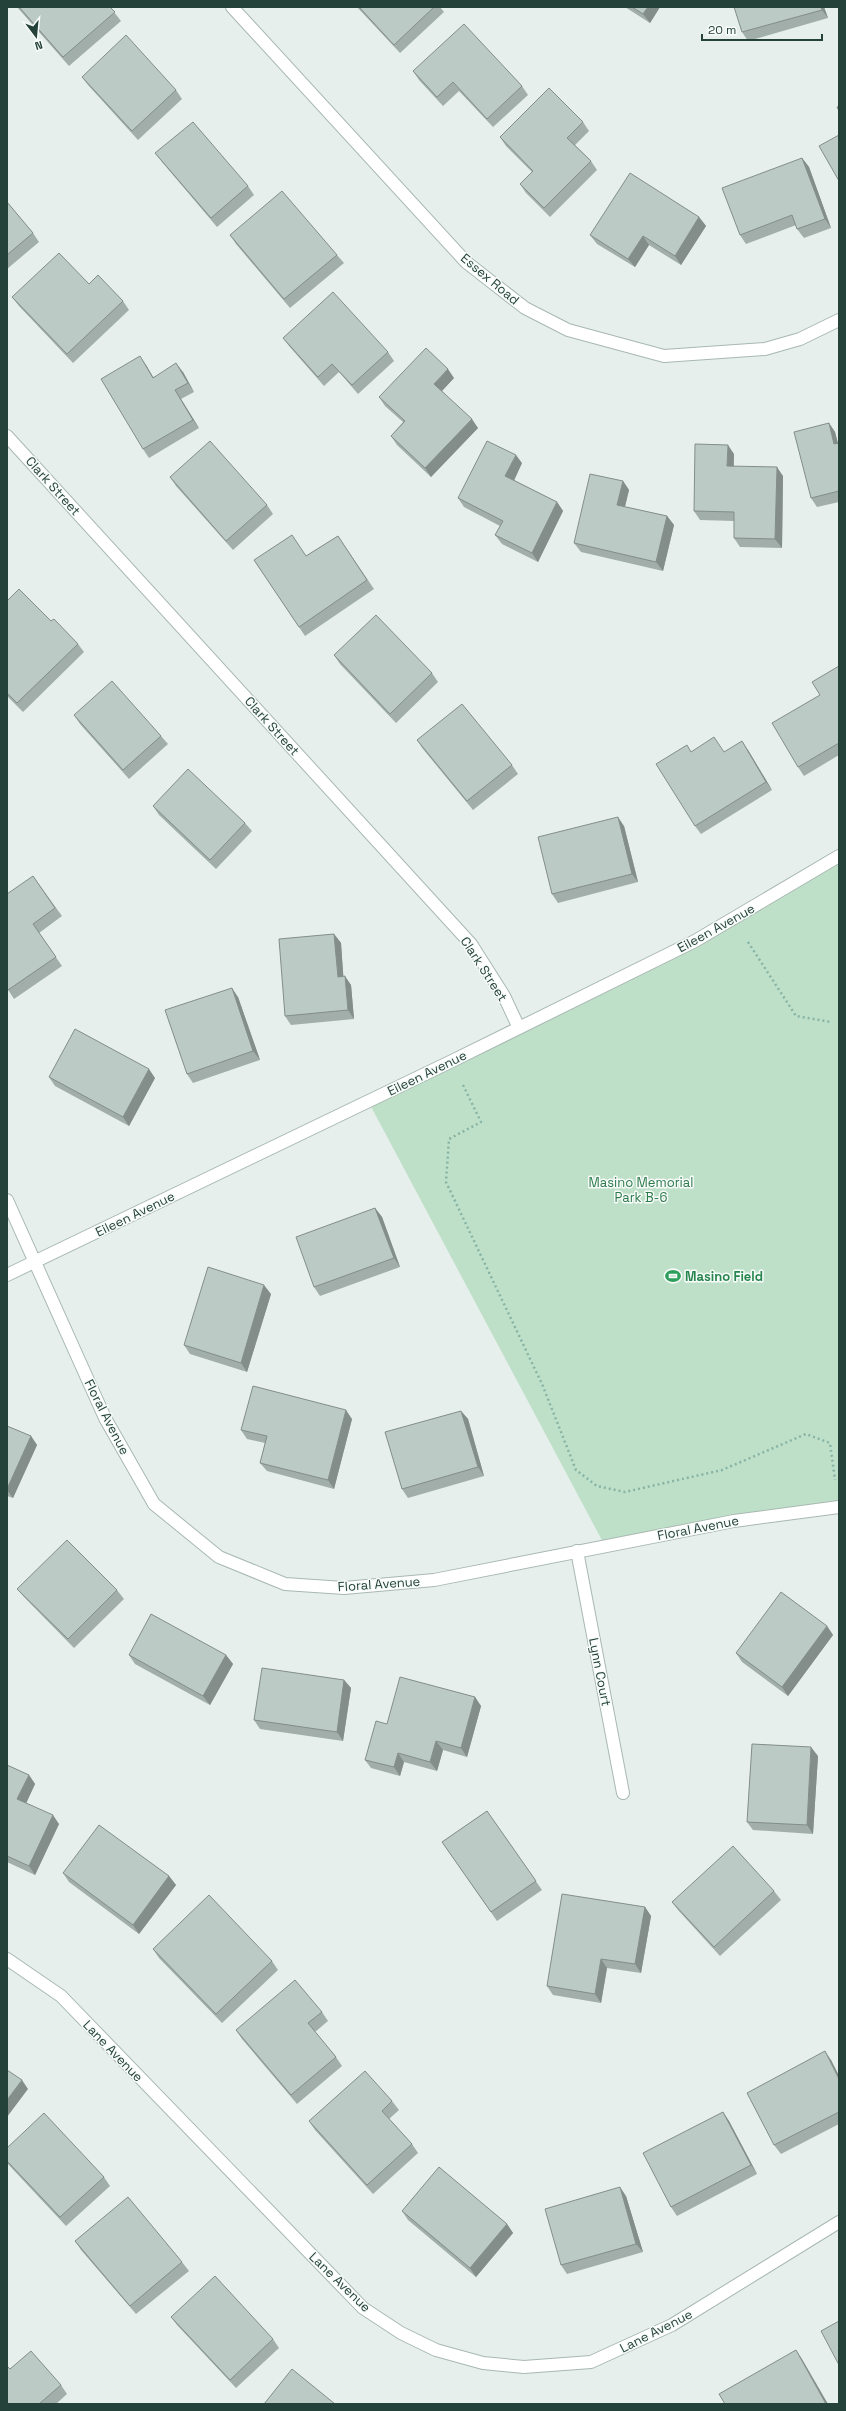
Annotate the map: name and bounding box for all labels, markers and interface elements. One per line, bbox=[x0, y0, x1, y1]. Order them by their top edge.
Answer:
north arrow bbox=[16, 16, 56, 56]
scale bar bbox=[702, 16, 822, 42]
text: 20 m bbox=[708, 22, 736, 38]
text: N bbox=[33, 38, 44, 53]
street label: Essex Road bbox=[457, 250, 523, 308]
street label: Clark Street bbox=[22, 453, 84, 519]
street label: Clark Street bbox=[241, 693, 303, 759]
street label: Eileen Avenue bbox=[674, 900, 758, 956]
street label: Clark Street bbox=[457, 933, 511, 1005]
street label: Eileen Avenue bbox=[385, 1046, 469, 1100]
park label: Masino Memorial Park B-6 bbox=[589, 1174, 693, 1206]
street label: Eileen Avenue bbox=[93, 1187, 177, 1241]
sports icon: Masino Field bbox=[664, 1267, 682, 1285]
place label: Masino Field bbox=[685, 1268, 763, 1285]
street label: Floral Avenue bbox=[81, 1376, 133, 1458]
street label: Floral Avenue bbox=[656, 1512, 740, 1544]
street label: Floral Avenue bbox=[337, 1573, 421, 1595]
street label: Lynn Court bbox=[585, 1636, 615, 1708]
street label: Lane Avenue bbox=[79, 2017, 147, 2085]
street label: Lane Avenue bbox=[306, 2248, 374, 2316]
street label: Lane Avenue bbox=[617, 2305, 695, 2357]

